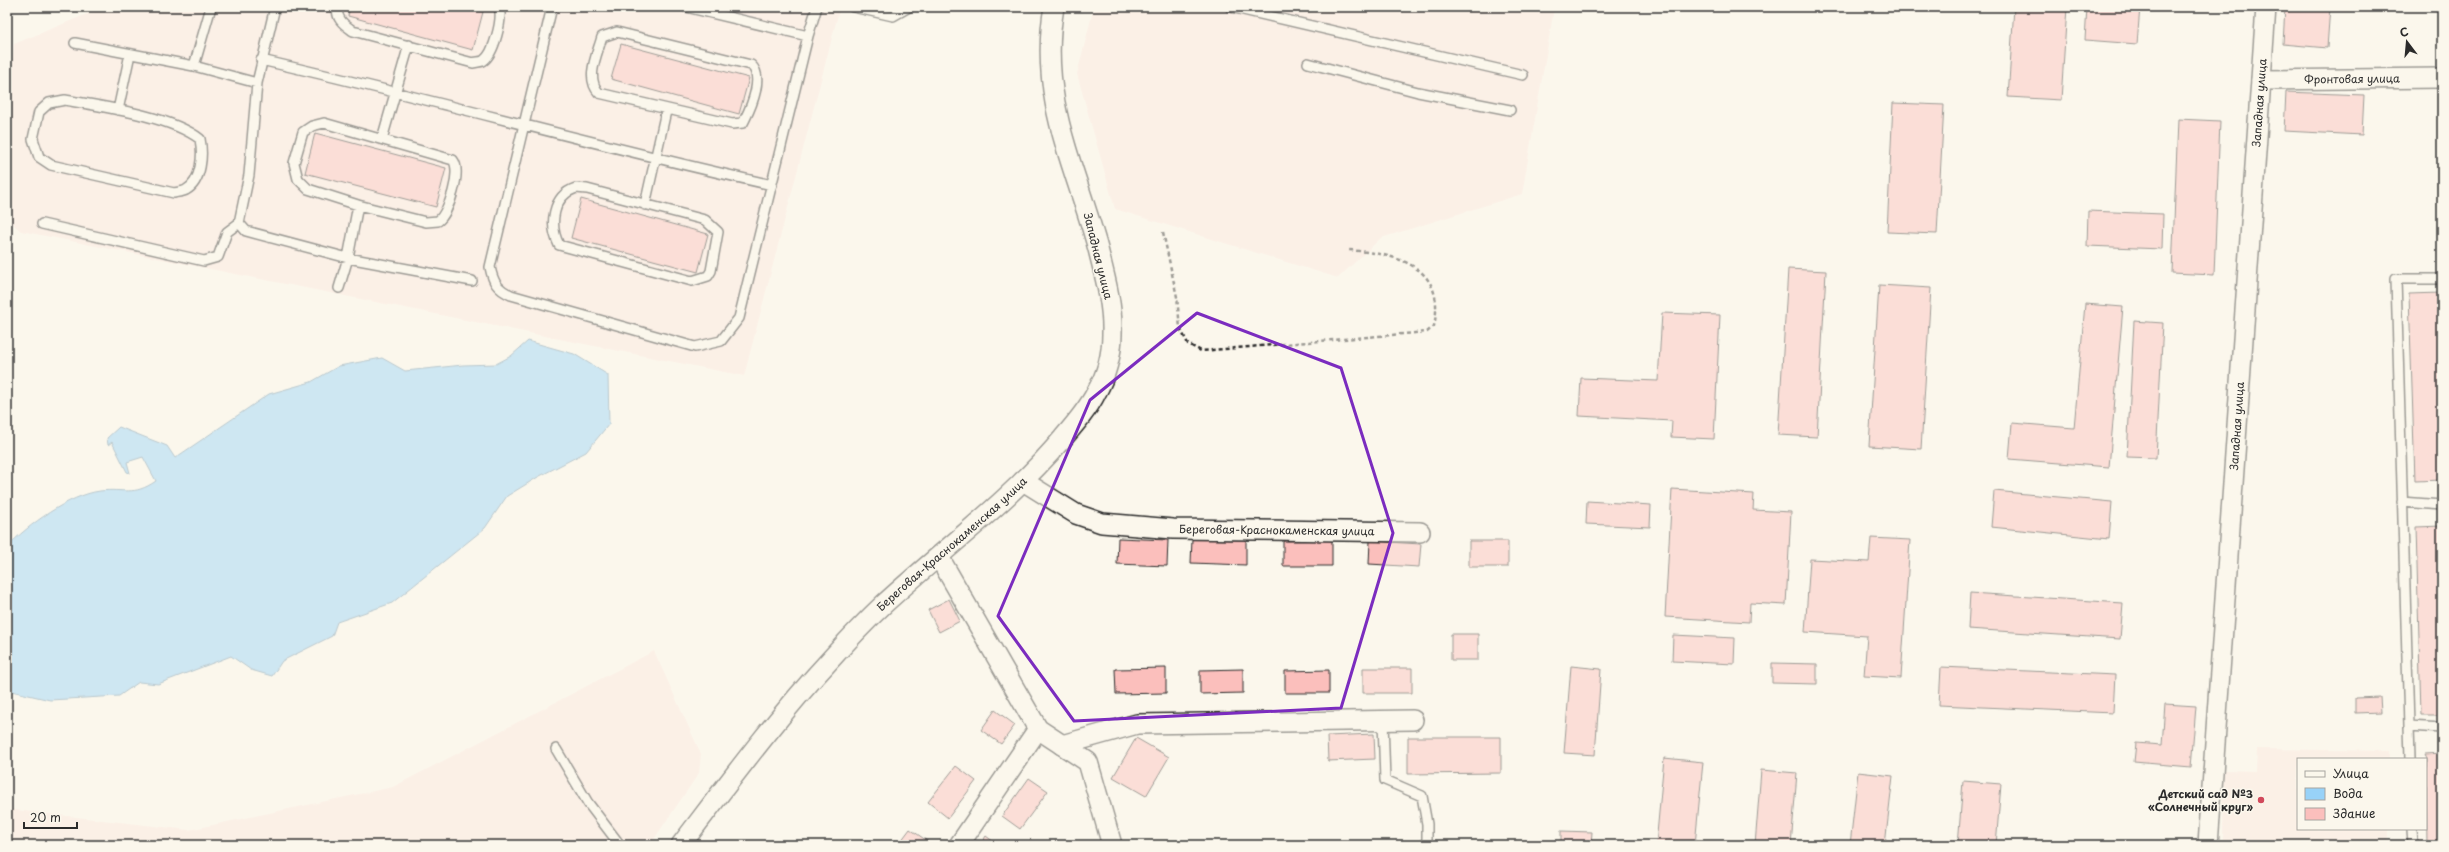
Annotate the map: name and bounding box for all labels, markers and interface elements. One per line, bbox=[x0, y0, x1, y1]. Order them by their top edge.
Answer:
north arrow bbox=[2387, 22, 2427, 62]
text: С bbox=[2398, 23, 2410, 41]
street label: Западная улица bbox=[2247, 58, 2270, 148]
street label: Фронтовая улица bbox=[2304, 69, 2400, 88]
street label: Западная улица bbox=[1080, 211, 1117, 301]
street label: Западная улица bbox=[2225, 381, 2248, 471]
street label: Береговая-Краснокаменская улица bbox=[873, 473, 1031, 615]
street label: Береговая-Краснокаменская улица bbox=[1179, 520, 1375, 539]
legend bbox=[2297, 758, 2427, 830]
text: Улица bbox=[2333, 764, 2369, 782]
text: Вода bbox=[2333, 784, 2363, 802]
place label: Детский сад №3 «Солнечный круг» bbox=[2148, 785, 2253, 815]
marker: Детский сад №3 «Солнечный круг» bbox=[2256, 795, 2266, 805]
scale bar bbox=[24, 804, 77, 830]
text: Здание bbox=[2333, 804, 2375, 822]
text: 20 m bbox=[30, 808, 61, 826]

